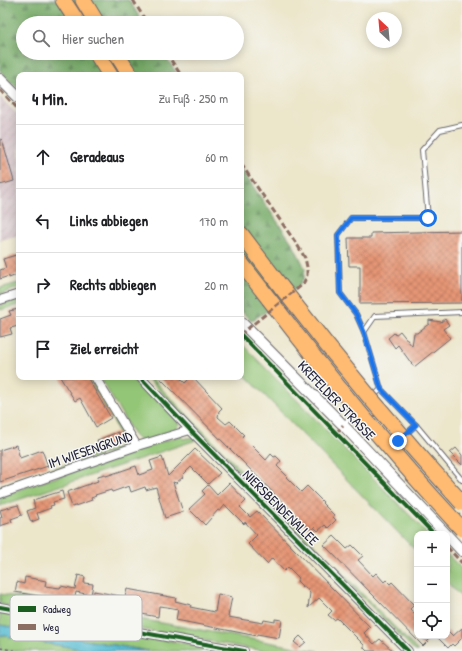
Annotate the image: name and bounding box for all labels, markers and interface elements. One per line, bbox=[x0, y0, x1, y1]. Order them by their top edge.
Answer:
north arrow bbox=[366, 12, 402, 48]
search box bbox=[16, 16, 244, 60]
icon: search bbox=[30, 27, 52, 49]
text: Hier suchen bbox=[62, 28, 124, 49]
text: 4 Min. bbox=[32, 87, 68, 110]
text: Zu Fuß · 250 m bbox=[158, 89, 228, 107]
icon: ahead bbox=[32, 146, 54, 168]
text: Geradeaus bbox=[70, 146, 124, 167]
text: 60 m bbox=[205, 148, 228, 166]
route start bbox=[419, 209, 437, 227]
icon: left bbox=[32, 210, 54, 232]
text: Links abbiegen bbox=[70, 210, 148, 231]
text: 170 m bbox=[199, 212, 228, 230]
icon: right bbox=[32, 274, 54, 296]
text: Rechts abbiegen bbox=[70, 274, 156, 295]
text: 20 m bbox=[204, 276, 228, 294]
icon: arrive bbox=[32, 338, 54, 360]
text: Ziel erreicht bbox=[70, 338, 139, 359]
street label: KREFELDER STRASSE bbox=[294, 356, 380, 444]
street label: IM WIESENGRUND bbox=[45, 426, 135, 472]
route end bbox=[389, 432, 407, 450]
street label: NIERSBENDENALLEE bbox=[239, 465, 323, 549]
map controls bbox=[414, 531, 450, 639]
button: + bbox=[414, 531, 450, 567]
button: − bbox=[414, 567, 450, 603]
legend bbox=[10, 595, 142, 641]
text: Radweg bbox=[43, 602, 71, 616]
button: locate bbox=[414, 603, 450, 639]
text: Weg bbox=[43, 620, 59, 634]

